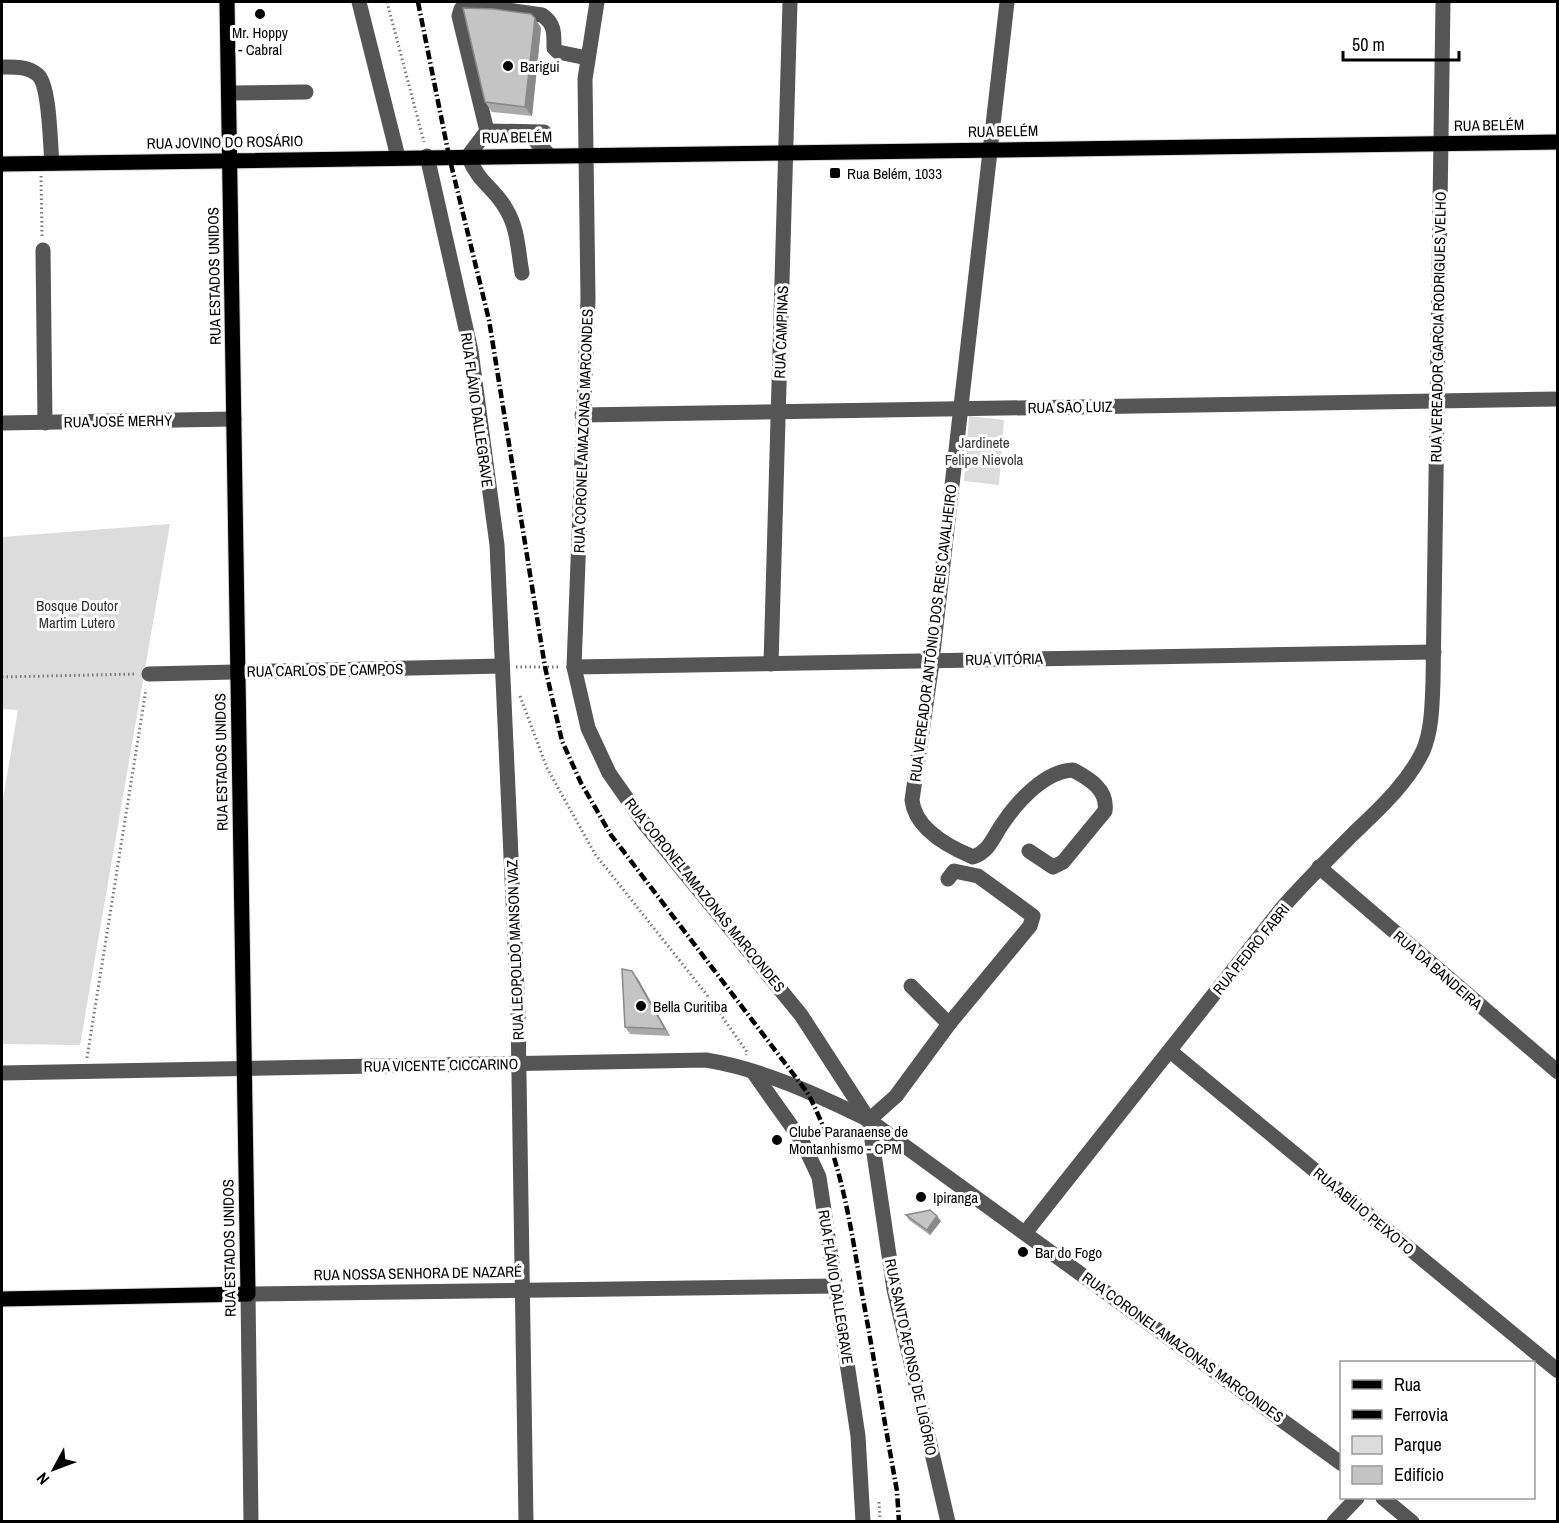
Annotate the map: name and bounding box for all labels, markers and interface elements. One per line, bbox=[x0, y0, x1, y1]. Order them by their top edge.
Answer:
marker: Mr. Hoppy - Cabral bbox=[253, 7, 267, 21]
place label: Mr. Hoppy - Cabral bbox=[232, 22, 289, 60]
scale bar bbox=[1343, 24, 1458, 62]
text: 50 m bbox=[1352, 32, 1385, 57]
place label: Barigui bbox=[520, 56, 560, 77]
marker: Barigui bbox=[501, 59, 515, 73]
street label: RUA BELÉM bbox=[1454, 114, 1524, 136]
street label: RUA BELÉM bbox=[968, 120, 1038, 142]
street label: RUA BELÉM bbox=[482, 126, 552, 148]
street label: RUA JOVINO DO ROSÁRIO bbox=[147, 130, 303, 154]
place label: Rua Belém, 1033 bbox=[847, 163, 942, 184]
marker: Rua Belém, 1033 bbox=[828, 166, 842, 180]
street label: RUA VEREADOR GARCIA RODRIGUES VELHO bbox=[1425, 191, 1451, 463]
street label: RUA ESTADOS UNIDOS bbox=[202, 207, 226, 345]
street label: RUA CAMPINAS bbox=[769, 285, 793, 379]
street label: RUA CORONEL AMAZONAS MARCONDES bbox=[568, 309, 598, 553]
street label: RUA FLÁVIO DALLEGRAVE bbox=[456, 331, 498, 489]
street label: RUA SÃO LUIZ bbox=[1027, 396, 1113, 418]
street label: RUA JOSÉ MERHY bbox=[63, 410, 173, 432]
park label: Jardinete Felipe Nievola bbox=[945, 432, 1024, 470]
street label: RUA VEREADOR ANTÔNIO DOS REIS CAVALHEIRO bbox=[904, 483, 962, 783]
park label: Bosque Doutor Martim Lutero bbox=[36, 595, 118, 633]
street label: RUA VITÓRIA bbox=[965, 648, 1044, 670]
street label: RUA CARLOS DE CAMPOS bbox=[247, 658, 403, 682]
street label: RUA ESTADOS UNIDOS bbox=[209, 693, 233, 831]
street label: RUA CORONEL AMAZONAS MARCONDES bbox=[620, 793, 790, 997]
street label: RUA LEOPOLDO MANSON VAZ bbox=[501, 859, 529, 1040]
street label: RUA PEDRO FABRI bbox=[1208, 899, 1294, 999]
street label: RUA DA BANDEIRA bbox=[1389, 926, 1488, 1015]
place label: Bella Curitiba bbox=[653, 996, 728, 1017]
marker: Bella Curitiba bbox=[634, 999, 648, 1013]
street label: RUA VICENTE CICCARINO bbox=[364, 1053, 518, 1077]
place label: Clube Paranaense de Montanhismo - CPM bbox=[789, 1121, 908, 1159]
marker: Clube Paranaense de Montanhismo - CPM bbox=[770, 1133, 784, 1147]
street label: RUA ABÍLIO PEIXOTO bbox=[1309, 1163, 1419, 1259]
street label: RUA ESTADOS UNIDOS bbox=[217, 1179, 241, 1317]
place label: Ipiranga bbox=[933, 1187, 978, 1208]
marker: Ipiranga bbox=[914, 1190, 928, 1204]
street label: RUA FLÁVIO DALLEGRAVE bbox=[813, 1208, 859, 1366]
place label: Bar do Fogo bbox=[1035, 1242, 1102, 1263]
marker: Bar do Fogo bbox=[1016, 1245, 1030, 1259]
street label: RUA SANTO AFONSO DE LIGÓRIO bbox=[880, 1257, 942, 1457]
street label: RUA NOSSA SENHORA DE NAZARÉ bbox=[314, 1261, 522, 1285]
street label: RUA CORONEL AMAZONAS MARCONDES bbox=[1078, 1267, 1288, 1427]
legend bbox=[1340, 1361, 1535, 1499]
text: Rua bbox=[1394, 1372, 1421, 1397]
text: Ferrovia bbox=[1394, 1402, 1448, 1427]
text: Parque bbox=[1394, 1432, 1442, 1457]
north arrow bbox=[24, 1439, 84, 1499]
text: Edifício bbox=[1394, 1462, 1444, 1487]
text: N bbox=[31, 1468, 54, 1490]

